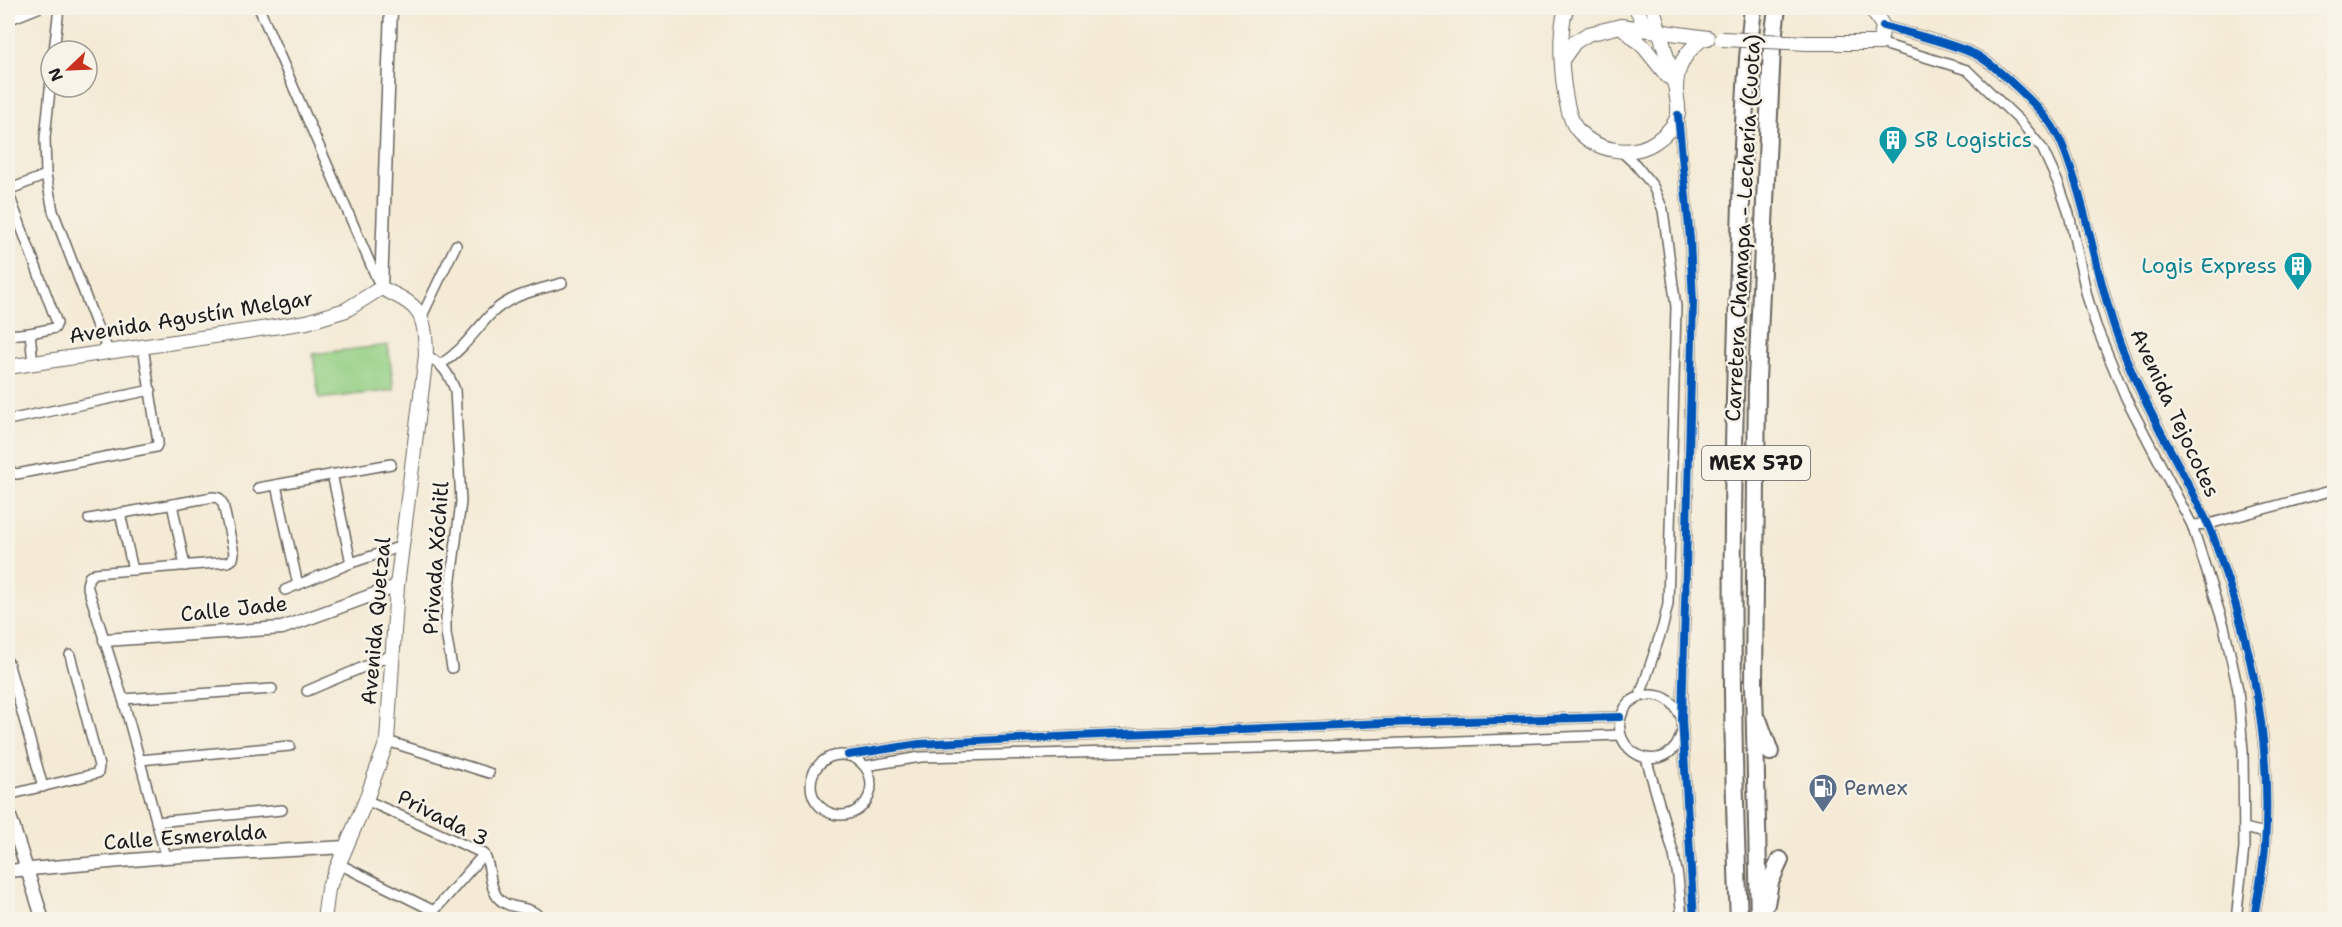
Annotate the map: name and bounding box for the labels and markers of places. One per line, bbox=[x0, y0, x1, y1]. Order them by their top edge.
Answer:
building icon: SB Logistics bbox=[1877, 124, 1909, 166]
place label: SB Logistics bbox=[1914, 126, 2032, 154]
building icon: Logis Express bbox=[2282, 250, 2314, 292]
place label: Logis Express bbox=[2141, 252, 2277, 280]
fuel station icon: Pemex bbox=[1807, 772, 1839, 814]
place label: Pemex bbox=[1844, 774, 1908, 802]

